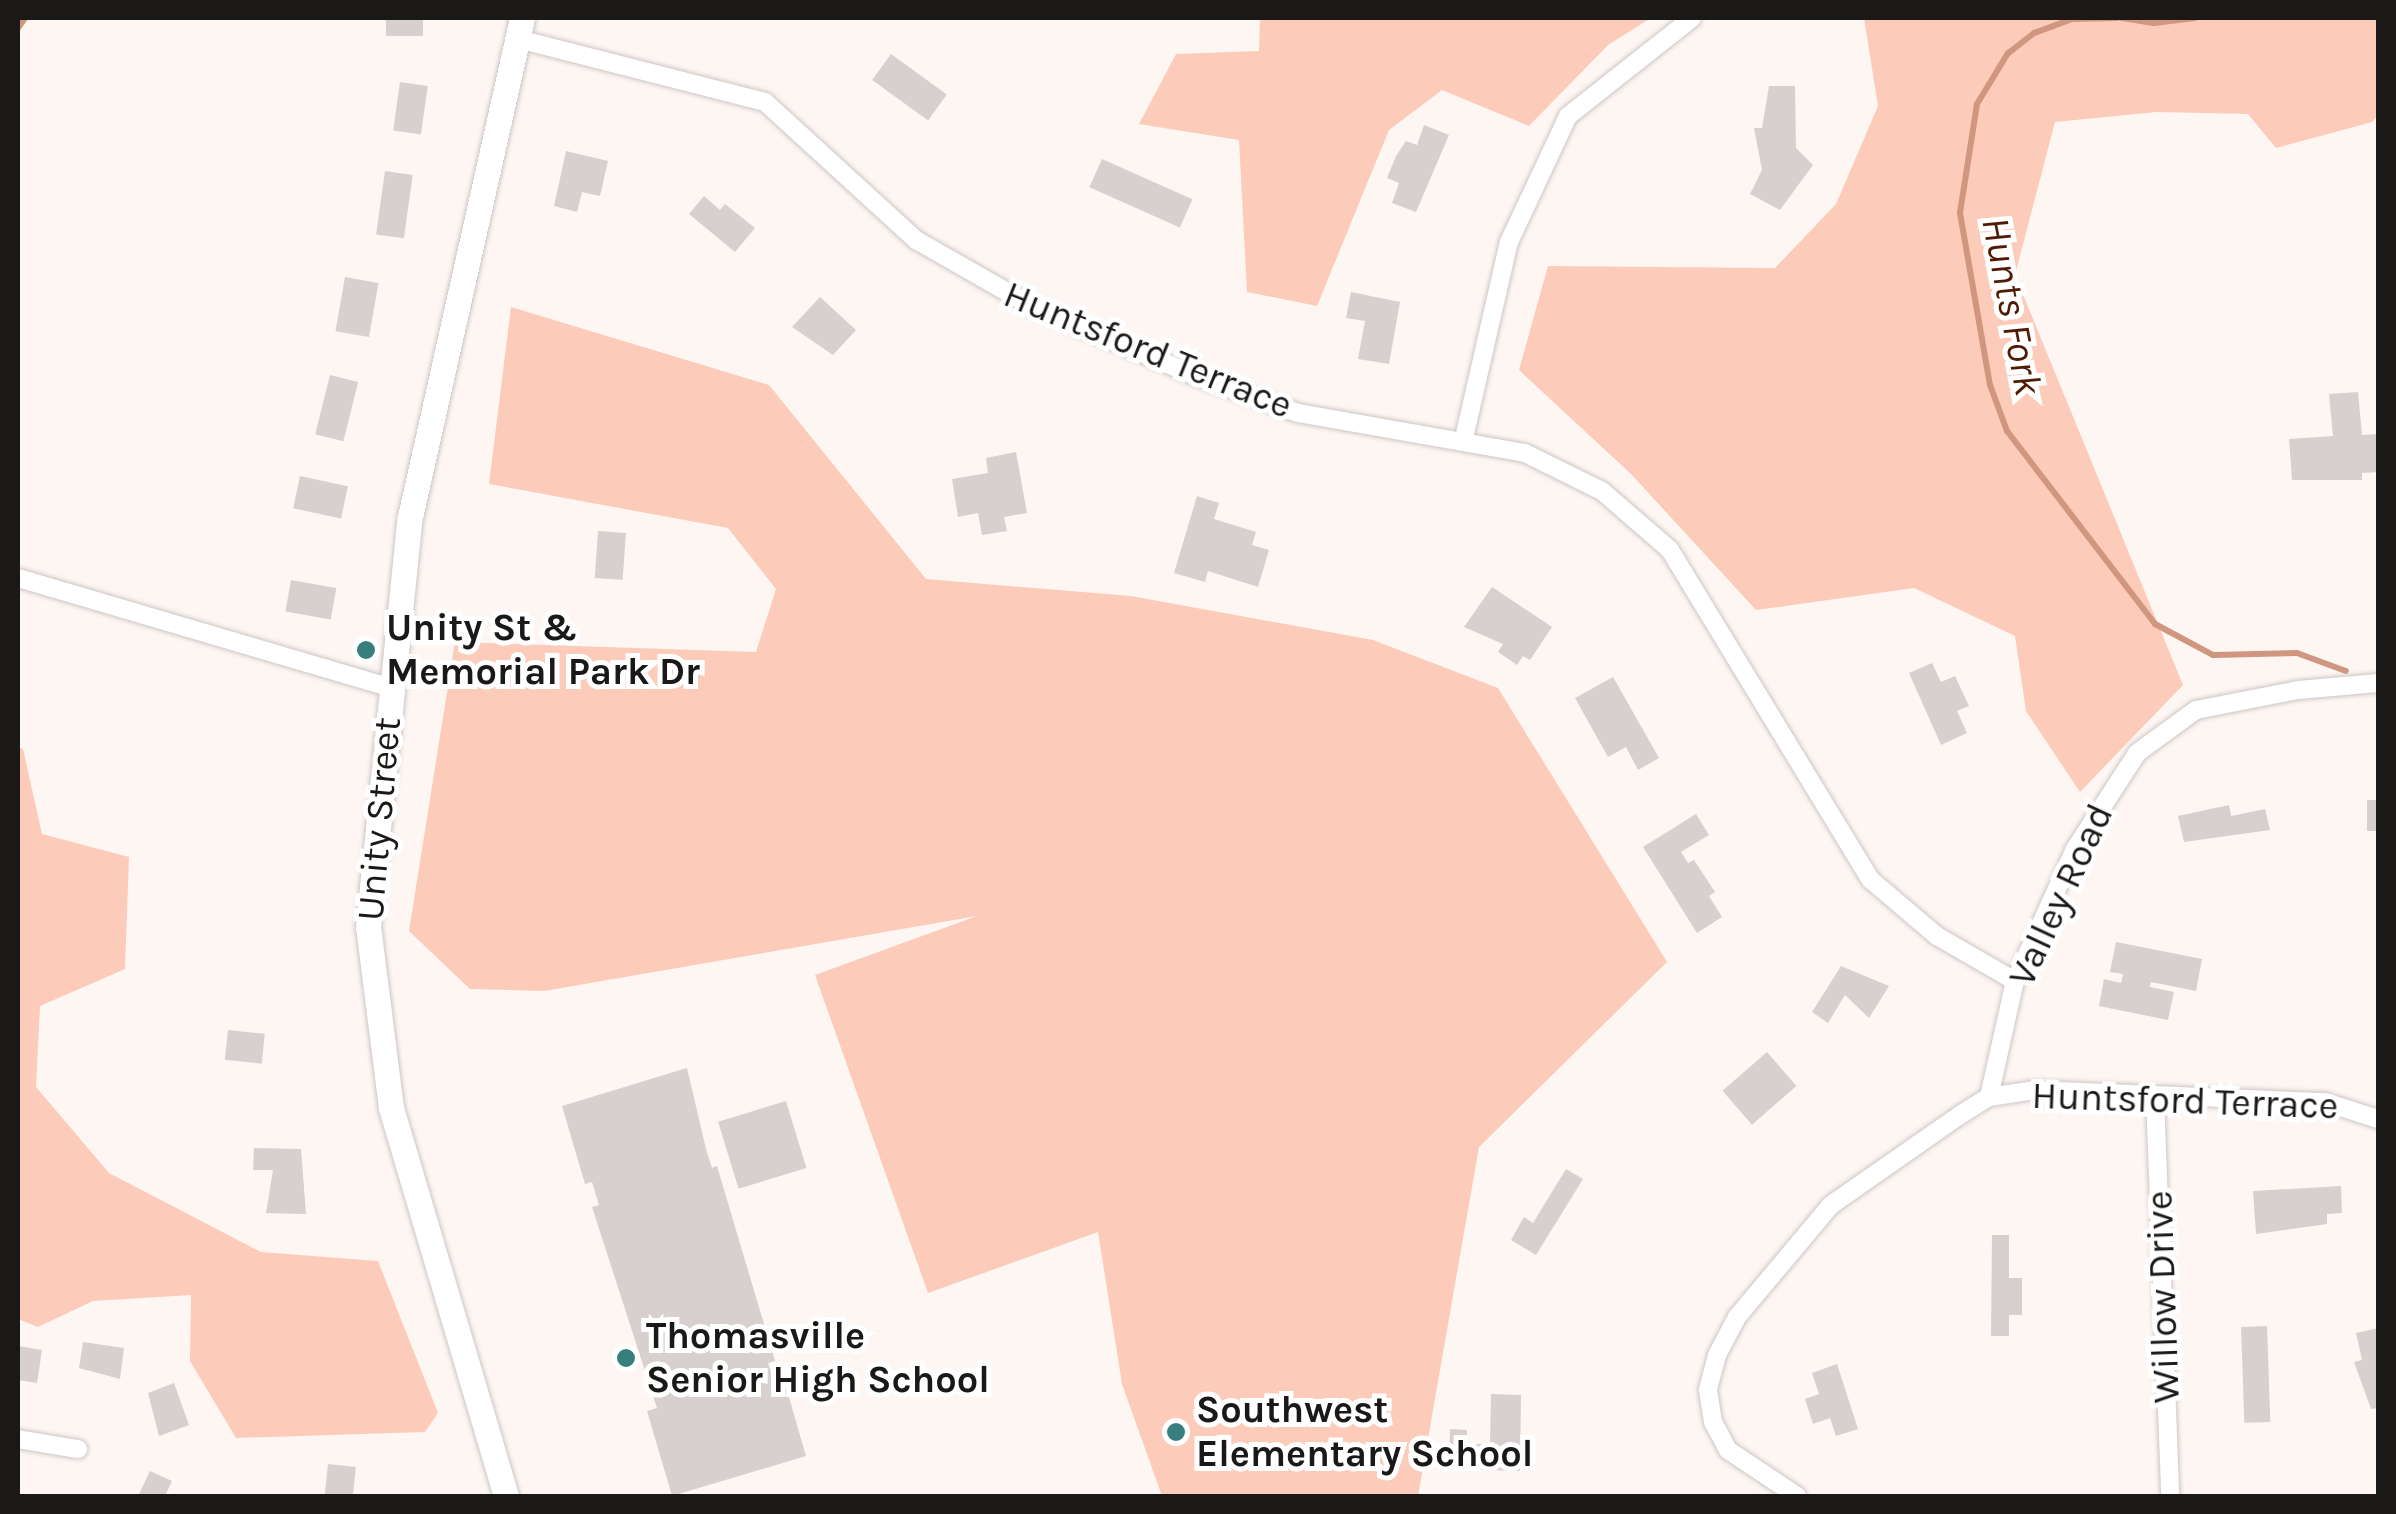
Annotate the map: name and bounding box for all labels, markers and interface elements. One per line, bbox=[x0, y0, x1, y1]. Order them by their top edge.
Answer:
water label: Hunts Fork bbox=[1971, 213, 2053, 399]
street label: Huntsford Terrace bbox=[997, 271, 1299, 429]
place label: Unity St & Memorial Park Dr bbox=[386, 605, 700, 694]
marker: Unity St & Memorial Park Dr bbox=[355, 639, 377, 661]
street label: Unity Street bbox=[347, 715, 411, 923]
street label: Valley Road bbox=[1999, 797, 2123, 993]
street label: Huntsford Terrace bbox=[2031, 1073, 2339, 1129]
street label: Willow Drive bbox=[2137, 1190, 2189, 1404]
place label: Thomasville Senior High School bbox=[646, 1313, 990, 1402]
marker: Thomasville Senior High School bbox=[615, 1347, 637, 1369]
place label: Southwest Elementary School bbox=[1196, 1387, 1533, 1476]
marker: Southwest Elementary School bbox=[1165, 1421, 1187, 1443]

